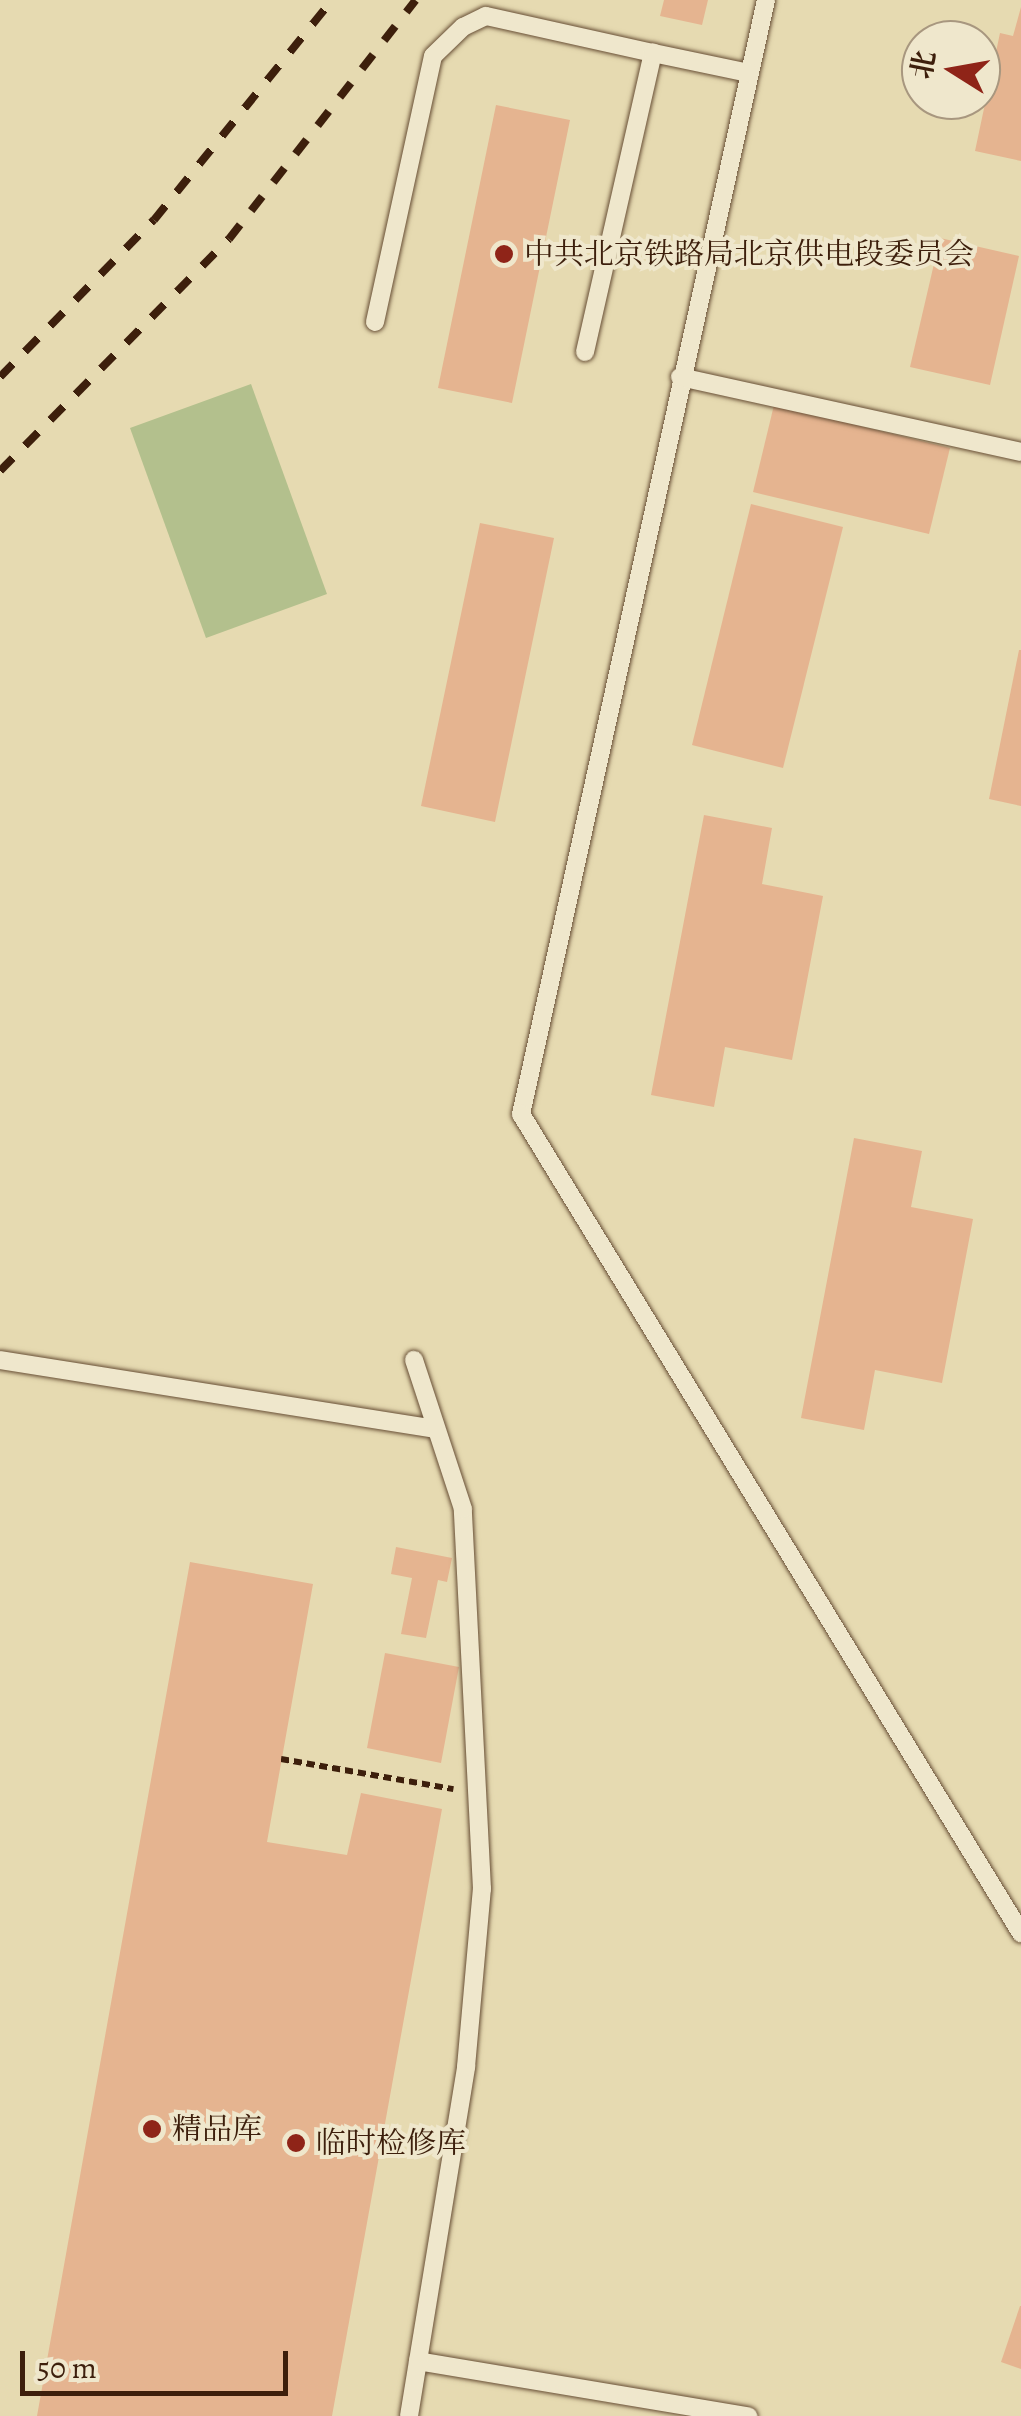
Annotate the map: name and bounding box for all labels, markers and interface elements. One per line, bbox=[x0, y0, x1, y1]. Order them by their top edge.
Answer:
north arrow bbox=[901, 20, 1001, 120]
text: 北 bbox=[902, 47, 945, 82]
place label: 中共北京铁路局北京供电段委员会 bbox=[524, 236, 974, 272]
marker: 中共北京铁路局北京供电段委员会 bbox=[493, 243, 515, 265]
place label: 精品库 bbox=[172, 2111, 262, 2147]
marker: 精品库 bbox=[141, 2118, 163, 2140]
place label: 临时检修库 bbox=[316, 2125, 466, 2161]
marker: 临时检修库 bbox=[285, 2132, 307, 2154]
scale bar bbox=[25, 2331, 292, 2393]
text: 50 m bbox=[37, 2348, 97, 2388]

